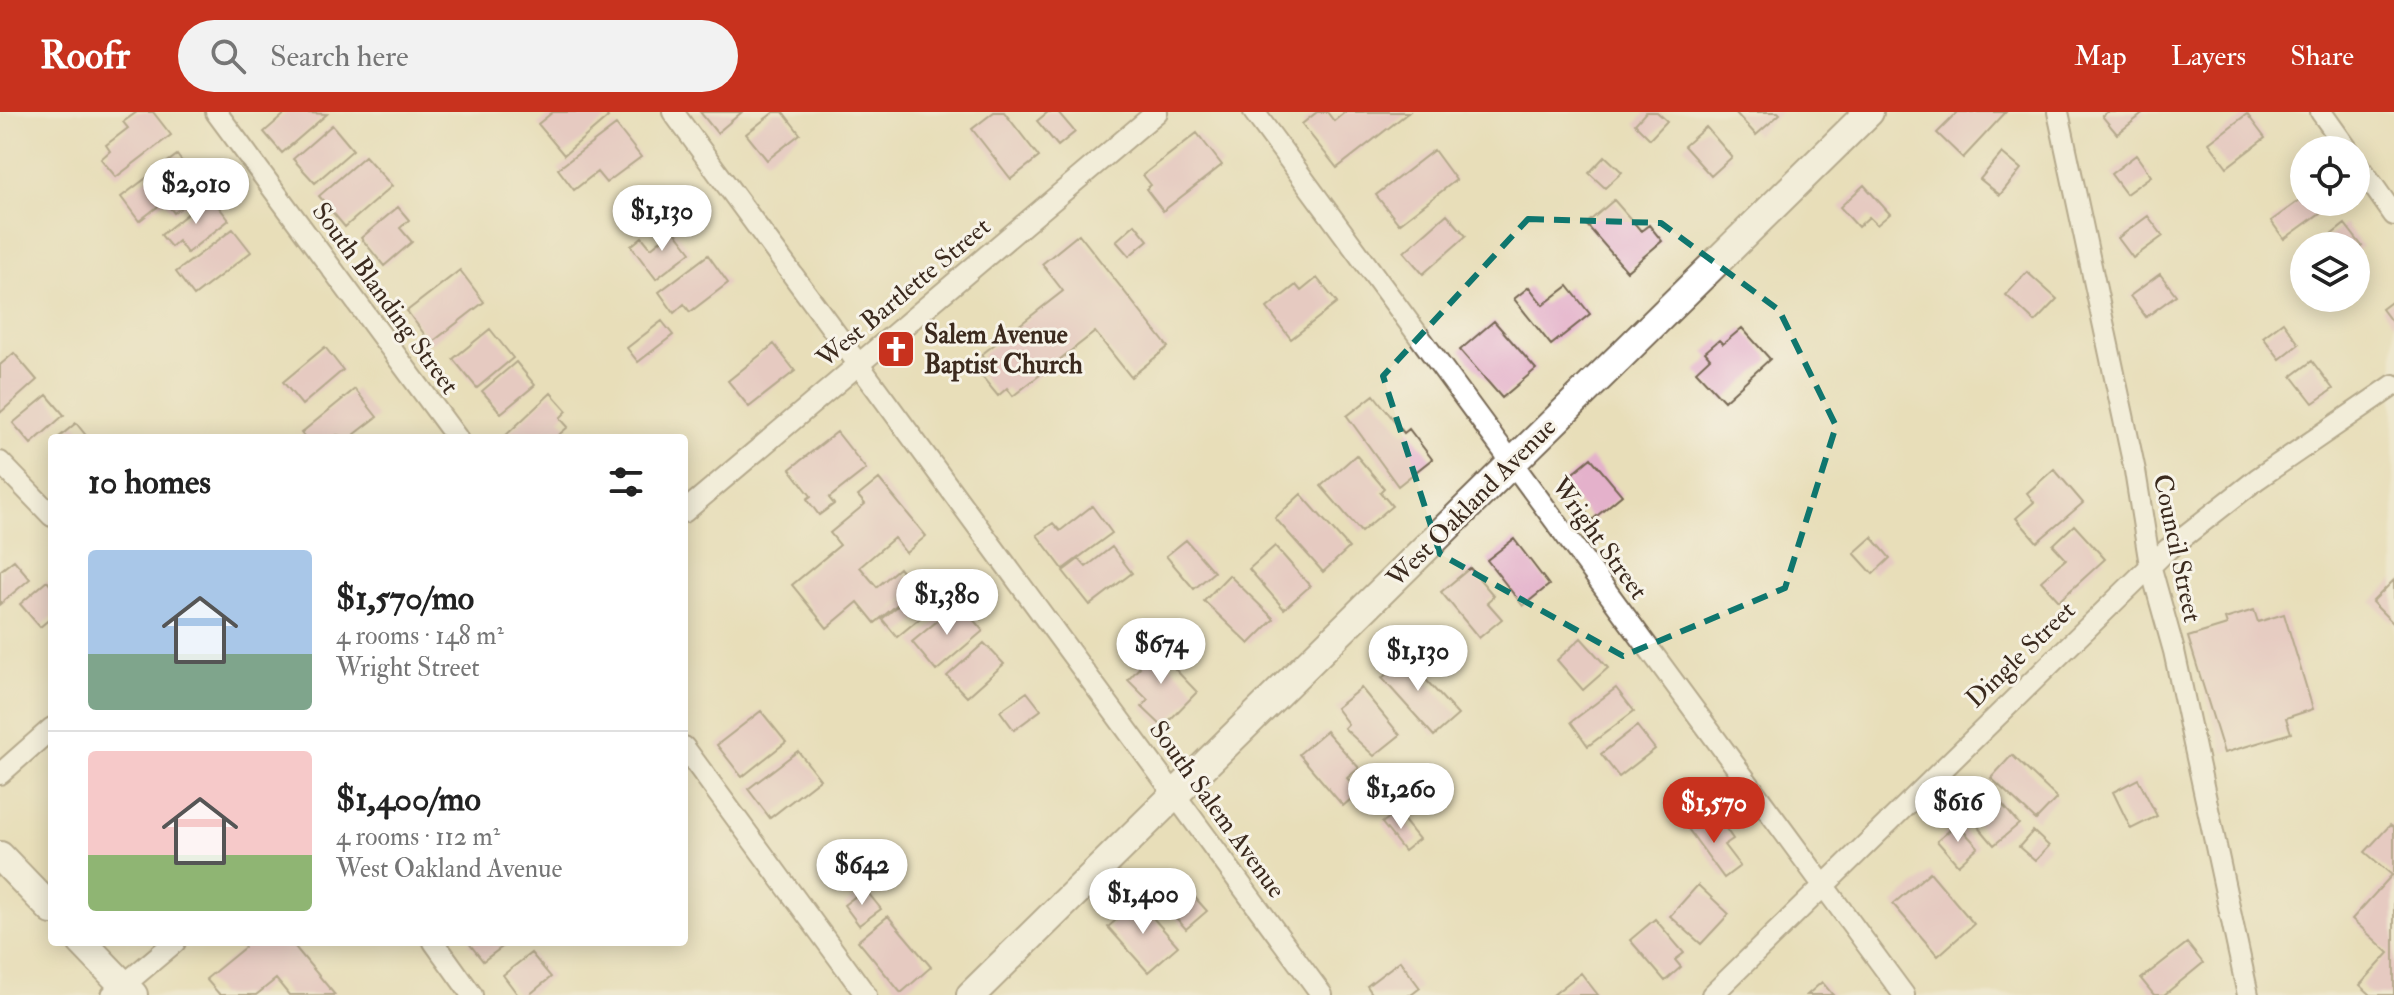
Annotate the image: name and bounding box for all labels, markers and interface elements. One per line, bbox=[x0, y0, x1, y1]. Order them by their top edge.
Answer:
search box bbox=[178, 20, 738, 92]
text: Roofr bbox=[40, 32, 130, 80]
icon: search bbox=[206, 34, 250, 78]
text: Search here bbox=[270, 38, 409, 75]
text: Map bbox=[2074, 39, 2127, 74]
text: Layers bbox=[2171, 39, 2246, 74]
text: Share bbox=[2290, 39, 2354, 74]
map controls bbox=[2290, 136, 2370, 312]
button: locate bbox=[2290, 136, 2370, 216]
pin: $2,010 bbox=[131, 158, 261, 226]
text: $2,010 bbox=[161, 168, 231, 200]
pin: $1,130 bbox=[597, 185, 727, 253]
text: $1,130 bbox=[631, 195, 693, 227]
street label: South Blanding Street bbox=[305, 196, 466, 401]
street label: West Bartlette Street bbox=[810, 211, 997, 375]
button: layers bbox=[2290, 232, 2370, 312]
place label: Salem Avenue Baptist Church bbox=[924, 319, 1083, 382]
church icon: Salem Avenue Baptist Church bbox=[875, 328, 917, 370]
street label: West Oakland Avenue bbox=[1380, 411, 1563, 595]
icon: filters bbox=[604, 460, 648, 504]
text: 10 homes bbox=[88, 461, 211, 504]
street label: Wright Street bbox=[1543, 470, 1654, 606]
street label: Council Street bbox=[2146, 471, 2208, 625]
pin: $1,380 bbox=[882, 569, 1012, 637]
text: $1,570/mo bbox=[336, 577, 474, 620]
text: $1,380 bbox=[914, 579, 980, 611]
icon: home bbox=[152, 582, 248, 678]
street label: Dingle Street bbox=[1959, 595, 2082, 715]
pin: $674 bbox=[1114, 618, 1208, 686]
text: 4 rooms · 148 m² bbox=[336, 620, 504, 652]
pin: $1,130 bbox=[1353, 625, 1483, 693]
text: $674 bbox=[1134, 628, 1188, 660]
text: $1,130 bbox=[1387, 635, 1449, 667]
text: Wright Street bbox=[336, 652, 480, 684]
street label: South Salem Avenue bbox=[1142, 715, 1292, 905]
pin: $1,260 bbox=[1336, 763, 1466, 831]
text: $1,260 bbox=[1366, 773, 1436, 805]
pin: $616 bbox=[1911, 776, 2005, 844]
pin: $1,570 bbox=[1649, 777, 1779, 845]
text: $1,400/mo bbox=[336, 778, 481, 821]
icon: home bbox=[152, 783, 248, 879]
text: $616 bbox=[1933, 786, 1983, 818]
text: $1,570 bbox=[1681, 787, 1747, 819]
text: 4 rooms · 112 m² bbox=[336, 821, 500, 853]
pin: $642 bbox=[815, 839, 909, 907]
text: $642 bbox=[834, 849, 890, 881]
text: West Oakland Avenue bbox=[336, 853, 562, 885]
pin: $1,400 bbox=[1078, 868, 1208, 936]
text: $1,400 bbox=[1107, 878, 1179, 910]

